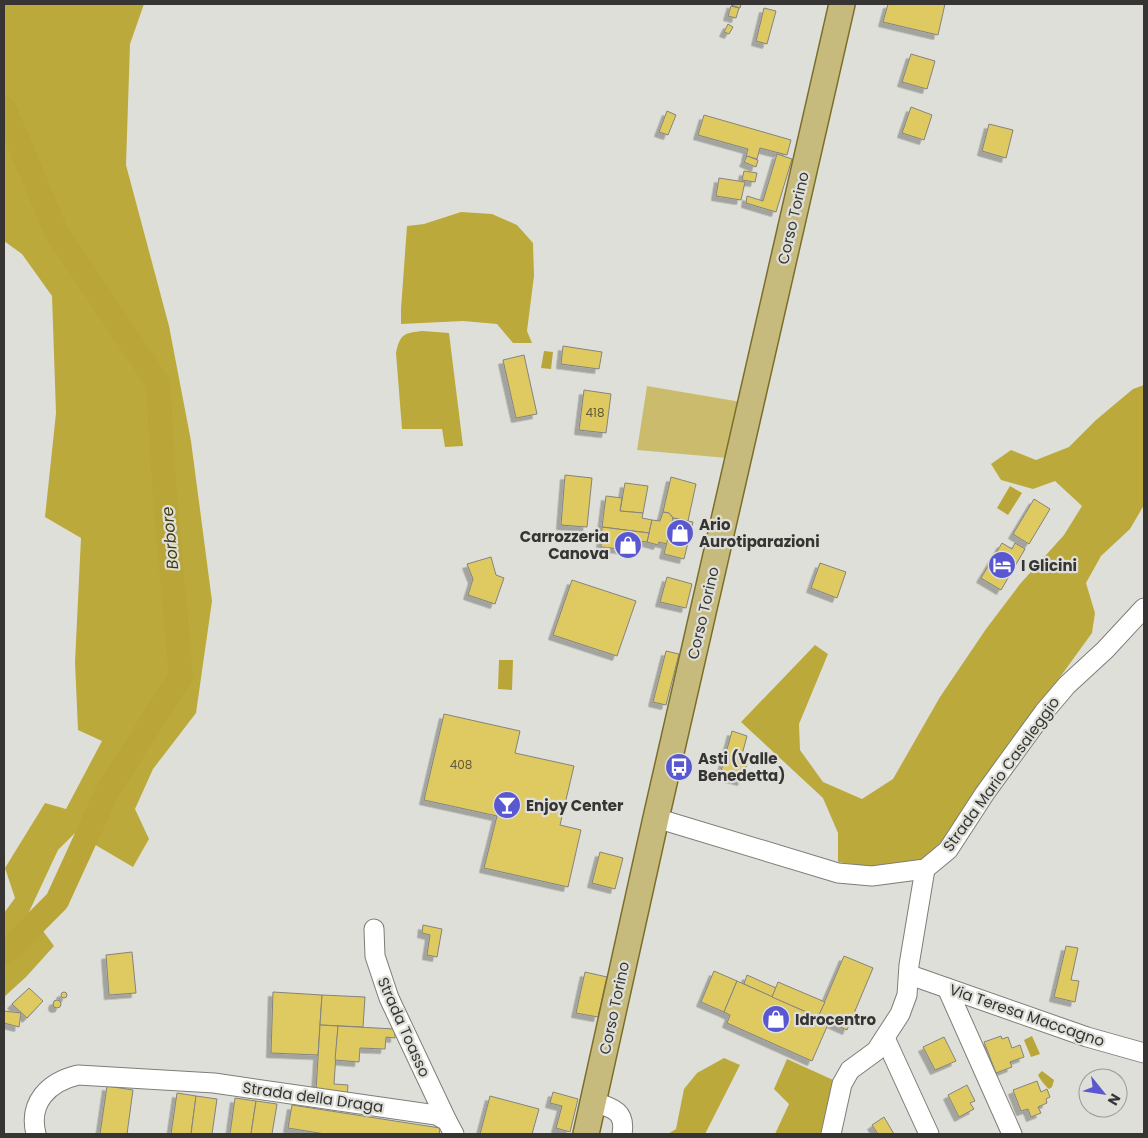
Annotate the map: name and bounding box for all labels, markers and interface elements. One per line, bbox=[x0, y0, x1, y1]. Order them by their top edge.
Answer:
street label: Corso Torino bbox=[772, 170, 814, 266]
house number: 418 bbox=[586, 404, 604, 421]
water label: Borbore bbox=[156, 506, 184, 570]
place label: Ario Aurotiparazioni bbox=[699, 514, 820, 552]
shop icon: Ario Aurotiparazioni bbox=[665, 518, 695, 548]
place label: Carrozzeria Canova bbox=[520, 526, 609, 564]
shop icon: Carrozzeria Canova bbox=[613, 530, 643, 560]
hotel icon: I Glicini bbox=[987, 550, 1017, 580]
place label: I Glicini bbox=[1021, 555, 1077, 576]
street label: Corso Torino bbox=[682, 565, 724, 661]
street label: Strada Mario Casaleggio bbox=[938, 692, 1064, 856]
place label: Asti (Valle Benedetta) bbox=[698, 748, 785, 786]
bus stop icon: Asti (Valle Benedetta) bbox=[664, 752, 694, 782]
house number: 408 bbox=[450, 756, 472, 773]
bar icon: Enjoy Center bbox=[492, 790, 522, 820]
place label: Enjoy Center bbox=[526, 795, 624, 816]
street label: Corso Torino bbox=[594, 960, 634, 1056]
street label: Strada Toasso bbox=[373, 974, 435, 1080]
street label: Via Teresa Maccagno bbox=[947, 979, 1107, 1051]
shop icon: Idrocentro bbox=[761, 1004, 791, 1034]
place label: Idrocentro bbox=[795, 1009, 877, 1030]
north arrow bbox=[1078, 1068, 1128, 1118]
street label: Strada della Draga bbox=[241, 1077, 385, 1117]
text: N bbox=[1103, 1090, 1126, 1109]

